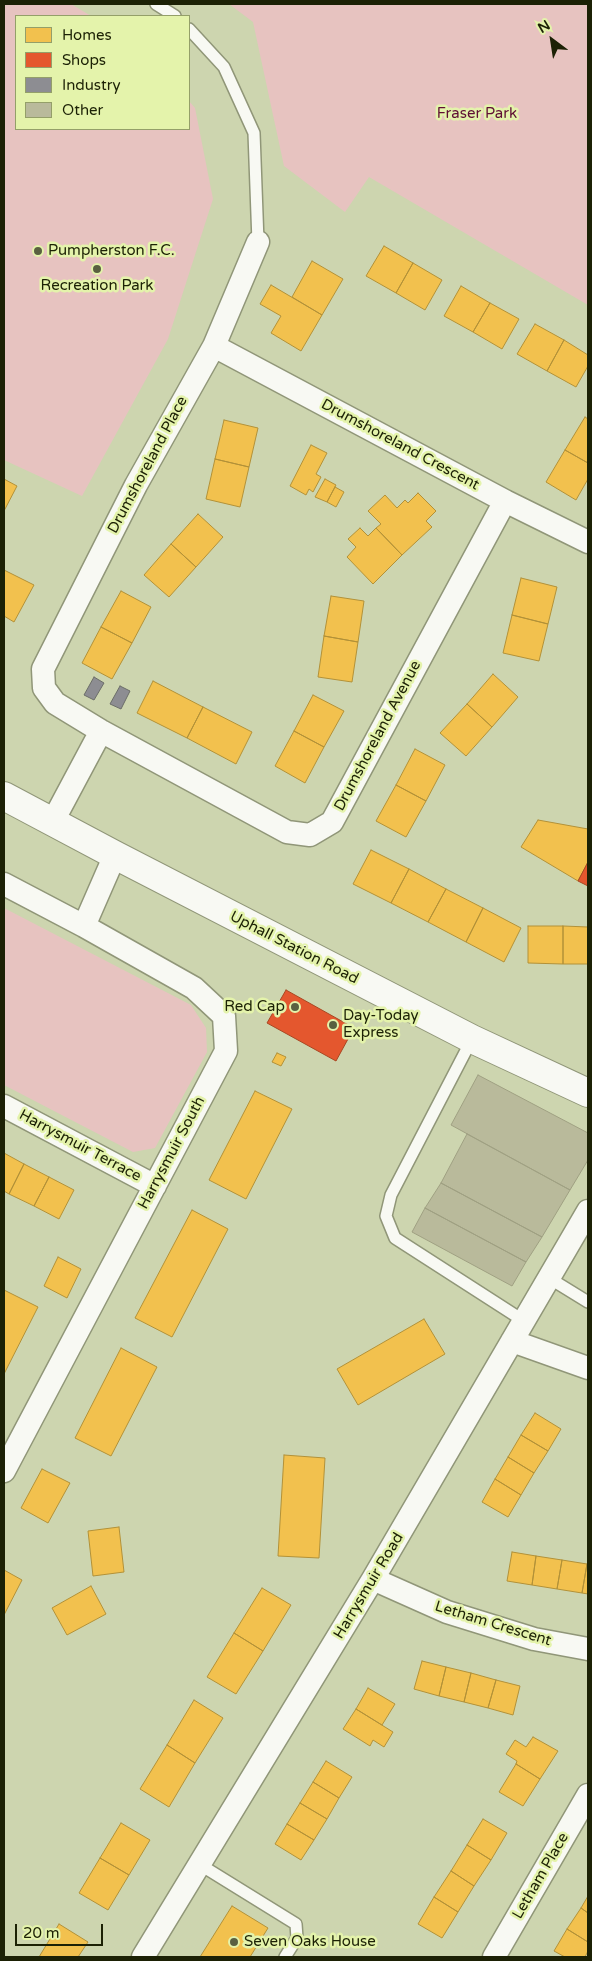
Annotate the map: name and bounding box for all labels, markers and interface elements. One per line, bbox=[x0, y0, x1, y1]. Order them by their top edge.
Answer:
legend bbox=[15, 15, 190, 130]
north arrow bbox=[527, 15, 577, 65]
text: N bbox=[535, 17, 553, 37]
text: Homes bbox=[62, 26, 112, 44]
text: Shops bbox=[62, 51, 106, 69]
text: Industry bbox=[62, 76, 121, 94]
text: Other bbox=[62, 101, 103, 119]
park label: Fraser Park bbox=[437, 105, 517, 123]
place label: Pumpherston F.C. bbox=[48, 242, 175, 260]
marker: Pumpherston F.C. bbox=[32, 245, 44, 257]
marker: Recreation Park bbox=[91, 263, 103, 275]
place label: Recreation Park bbox=[40, 277, 154, 295]
street label: Drumshoreland Place bbox=[104, 393, 192, 537]
street label: Drumshoreland Crescent bbox=[318, 396, 482, 494]
street label: Drumshoreland Avenue bbox=[331, 658, 425, 814]
street label: Uphall Station Road bbox=[227, 908, 361, 988]
place label: Red Cap bbox=[224, 998, 285, 1016]
marker: Red Cap bbox=[289, 1001, 301, 1013]
place label: Day-Today Express bbox=[343, 1007, 419, 1042]
marker: Day-Today Express bbox=[327, 1019, 339, 1031]
street label: Harrysmuir South bbox=[135, 1094, 209, 1212]
street label: Harrysmuir Terrace bbox=[16, 1106, 144, 1186]
street label: Harrysmuir Road bbox=[330, 1530, 408, 1642]
street label: Letham Crescent bbox=[433, 1598, 553, 1650]
street label: Letham Place bbox=[509, 1830, 573, 1922]
scale bar bbox=[18, 1914, 105, 1946]
text: 20 m bbox=[23, 1924, 60, 1942]
place label: Seven Oaks House bbox=[244, 1933, 376, 1951]
marker: Seven Oaks House bbox=[228, 1936, 240, 1948]

